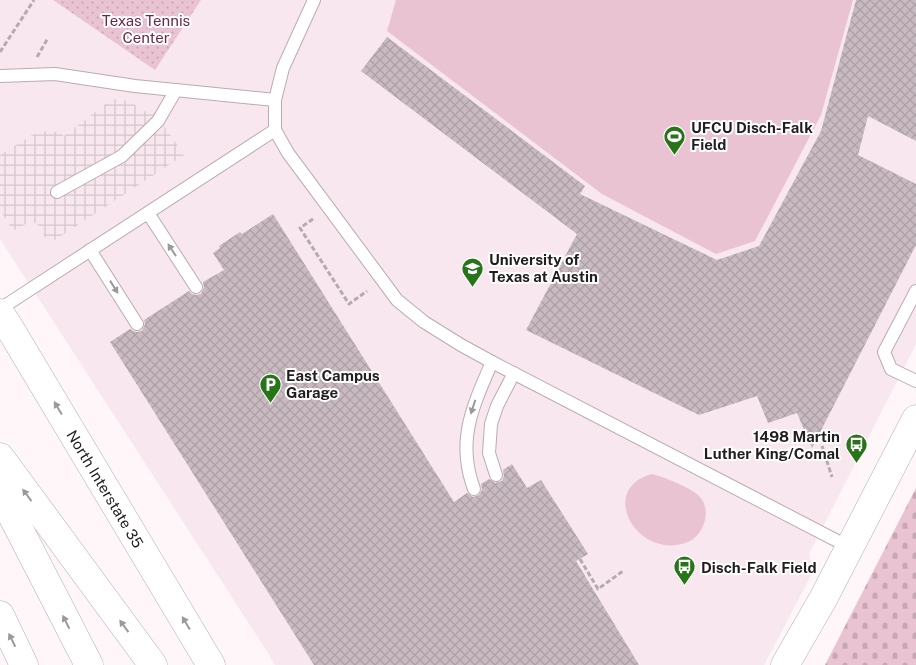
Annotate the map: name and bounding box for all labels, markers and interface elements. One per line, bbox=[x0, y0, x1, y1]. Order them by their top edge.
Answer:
park label: Texas Tennis Center bbox=[102, 12, 190, 46]
place label: UFCU Disch-Falk Field bbox=[691, 119, 813, 153]
sports icon: UFCU Disch-Falk Field bbox=[663, 124, 687, 155]
one-way arrow bbox=[167, 243, 176, 256]
place label: University of Texas at Austin bbox=[489, 251, 598, 285]
school or university icon: University of Texas at Austin bbox=[461, 256, 485, 287]
one-way arrow bbox=[109, 281, 118, 294]
place label: East Campus Garage bbox=[286, 367, 380, 401]
parking icon: East Campus Garage bbox=[258, 372, 282, 403]
one-way arrow bbox=[469, 400, 477, 415]
one-way arrow bbox=[53, 402, 62, 415]
street label: North Interstate 35 bbox=[64, 427, 147, 551]
place label: 1498 Martin Luther King/Comal bbox=[704, 428, 840, 462]
bus stop icon: 1498 Martin Luther King/Comal bbox=[844, 433, 868, 464]
one-way arrow bbox=[22, 489, 33, 502]
bus stop icon: Disch-Falk Field bbox=[673, 555, 697, 586]
place label: Disch-Falk Field bbox=[701, 559, 817, 576]
one-way arrow bbox=[62, 614, 70, 629]
one-way arrow bbox=[181, 617, 190, 630]
one-way arrow bbox=[119, 619, 129, 633]
one-way arrow bbox=[8, 633, 16, 647]

